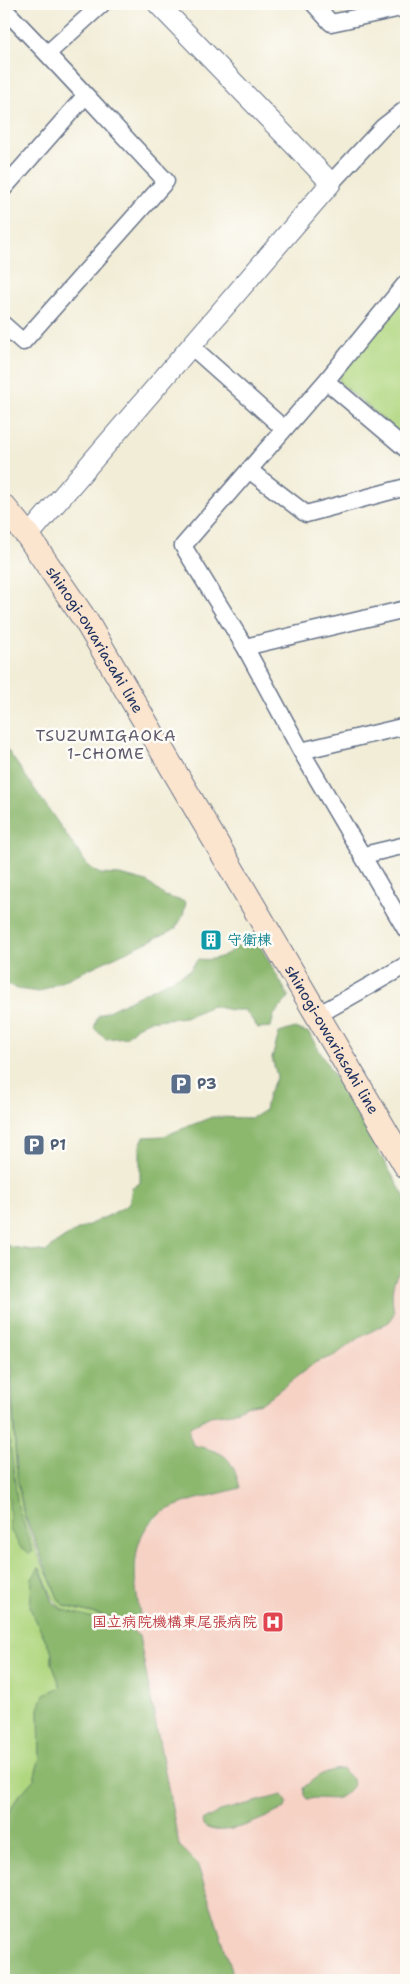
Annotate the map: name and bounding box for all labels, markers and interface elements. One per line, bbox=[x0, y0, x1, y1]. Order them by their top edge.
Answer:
street label: shinogi-owariasahi line bbox=[41, 562, 148, 717]
district label: TSUZUMIGAOKA 1-CHOME bbox=[35, 725, 177, 764]
building icon: 守衛棟 bbox=[199, 928, 223, 952]
place label: 守衛棟 bbox=[227, 930, 272, 950]
street label: shinogi-owariasahi line bbox=[280, 961, 383, 1118]
parking icon: P3 bbox=[169, 1072, 193, 1096]
place label: P3 bbox=[197, 1074, 216, 1094]
parking icon: P1 bbox=[22, 1133, 46, 1157]
place label: P1 bbox=[50, 1135, 66, 1155]
hospital icon: 国立病院機構東尾張病院 bbox=[261, 1610, 285, 1634]
place label: 国立病院機構東尾張病院 bbox=[92, 1612, 257, 1632]

